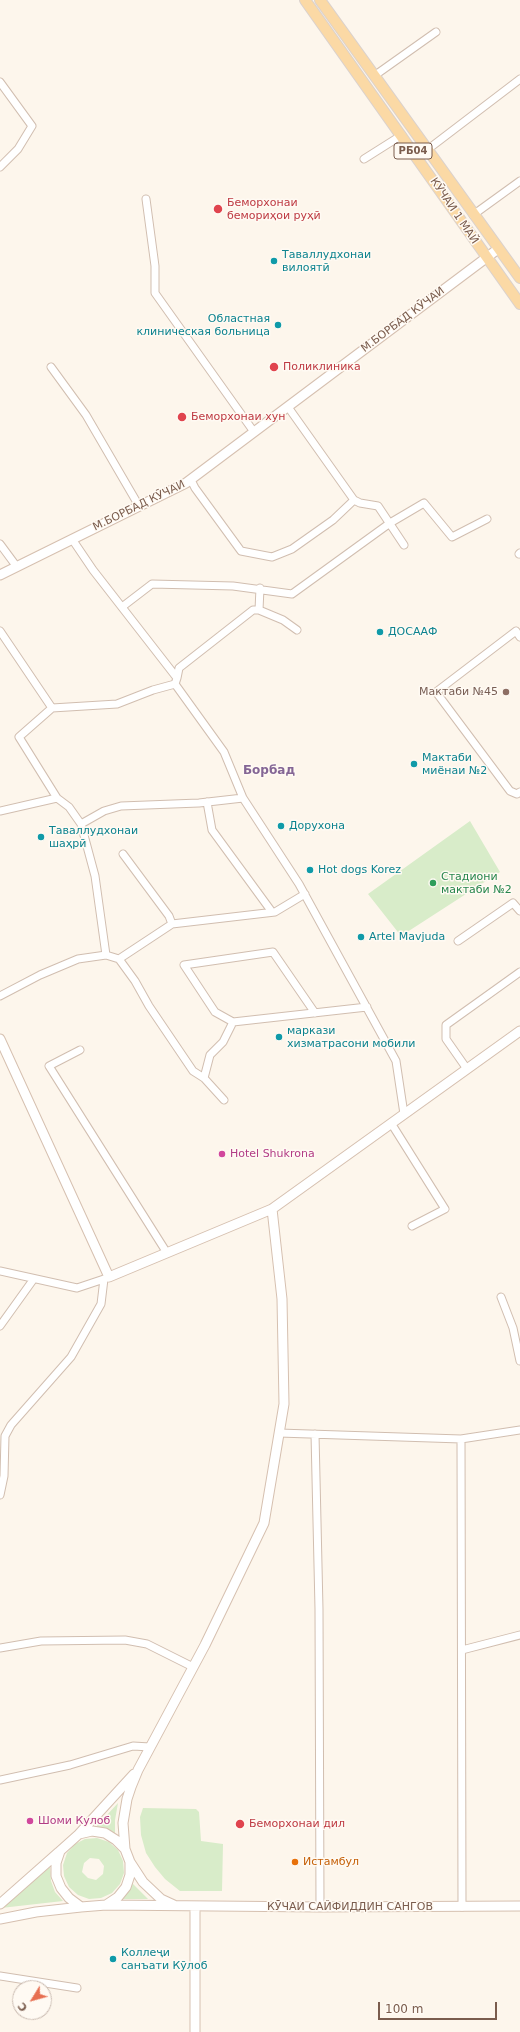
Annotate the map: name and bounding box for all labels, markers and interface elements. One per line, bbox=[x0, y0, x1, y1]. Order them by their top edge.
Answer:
road number: РБ04 bbox=[394, 143, 432, 159]
street label: КӮЧАИ 1 МАЙ bbox=[427, 175, 481, 247]
place label: Беморхонаи бемориҳои руҳӣ bbox=[227, 196, 321, 222]
marker: Беморхонаи бемориҳои руҳӣ bbox=[212, 203, 224, 215]
place label: Таваллудхонаи вилоятӣ bbox=[282, 248, 371, 274]
marker: Таваллудхонаи вилоятӣ bbox=[269, 256, 279, 266]
street label: М.БОРБАД КӮЧАИ bbox=[359, 284, 447, 356]
place label: Областная клиническая больница bbox=[136, 312, 270, 338]
marker: Областная клиническая больница bbox=[273, 320, 283, 330]
place label: Поликлиника bbox=[283, 360, 361, 374]
marker: Поликлиника bbox=[268, 361, 280, 373]
place label: Беморхонаи хун bbox=[191, 410, 285, 424]
marker: Беморхонаи хун bbox=[176, 411, 188, 423]
street label: М.БОРБАД КӮЧАИ bbox=[91, 478, 187, 534]
place label: ДОСААФ bbox=[388, 625, 437, 639]
marker: ДОСААФ bbox=[375, 627, 385, 637]
place label: Мактаби №45 bbox=[419, 685, 498, 699]
marker: Мактаби №45 bbox=[501, 687, 511, 697]
place label: Мактаби миёнаи №2 bbox=[422, 751, 487, 777]
marker: Мактаби миёнаи №2 bbox=[409, 759, 419, 769]
district label: Борбад bbox=[243, 764, 295, 778]
place label: Дорухона bbox=[289, 819, 345, 833]
marker: Дорухона bbox=[276, 821, 286, 831]
place label: Таваллудхонаи шаҳрӣ bbox=[49, 824, 138, 850]
marker: Таваллудхонаи шаҳрӣ bbox=[36, 832, 46, 842]
place label: Hot dogs Korez bbox=[318, 863, 401, 877]
marker: Hot dogs Korez bbox=[305, 865, 315, 875]
place label: Стадиони мактаби №2 bbox=[441, 870, 512, 896]
marker: Стадиони мактаби №2 bbox=[428, 878, 438, 888]
place label: Artel Mavjuda bbox=[369, 930, 445, 944]
marker: Artel Mavjuda bbox=[356, 932, 366, 942]
place label: маркази хизматрасони мобили bbox=[287, 1024, 415, 1050]
marker: маркази хизматрасони мобили bbox=[274, 1032, 284, 1042]
place label: Hotel Shukrona bbox=[230, 1147, 315, 1161]
marker: Hotel Shukrona bbox=[217, 1149, 227, 1159]
place label: Шоми Кулоб bbox=[38, 1814, 110, 1828]
marker: Шоми Кулоб bbox=[25, 1816, 35, 1826]
place label: Беморхонаи дил bbox=[249, 1817, 345, 1831]
marker: Беморхонаи дил bbox=[234, 1818, 246, 1830]
place label: Истамбул bbox=[303, 1855, 359, 1869]
marker: Истамбул bbox=[290, 1857, 300, 1867]
street label: КӮЧАИ САЙФИДДИН САНГОВ bbox=[267, 1900, 433, 1914]
place label: Коллеҷи санъати Кӯлоб bbox=[121, 1946, 207, 1972]
marker: Коллеҷи санъати Кӯлоб bbox=[108, 1954, 118, 1964]
north arrow bbox=[12, 1980, 52, 2020]
scale bar bbox=[380, 1994, 499, 2020]
text: С bbox=[15, 2000, 30, 2014]
text: 100 m bbox=[385, 2002, 423, 2016]

